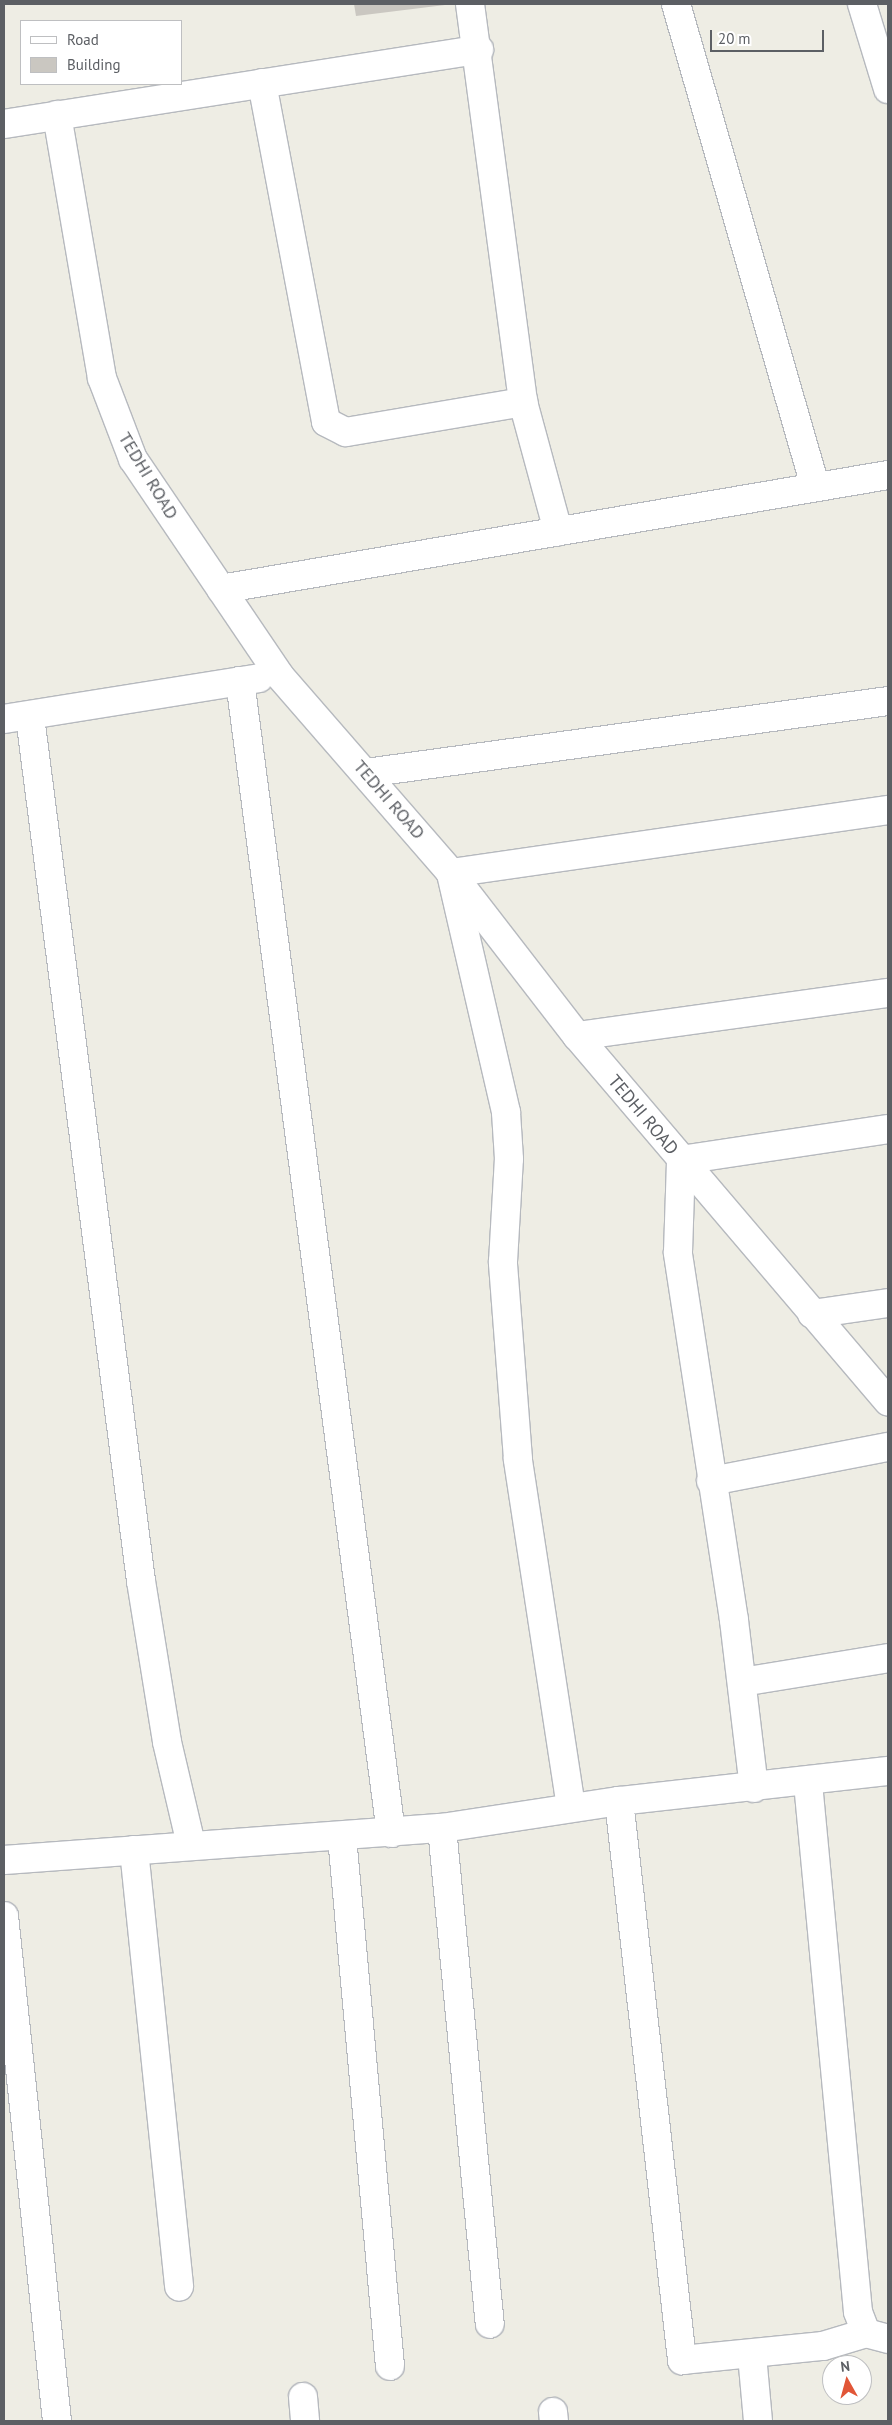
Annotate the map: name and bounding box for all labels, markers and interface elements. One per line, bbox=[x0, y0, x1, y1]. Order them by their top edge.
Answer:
legend bbox=[20, 20, 182, 85]
scale bar bbox=[712, 20, 826, 52]
text: 20 m bbox=[718, 29, 751, 48]
text: Road bbox=[67, 30, 99, 49]
text: Building bbox=[67, 55, 121, 74]
street label: TEDHI ROAD bbox=[114, 429, 182, 523]
street label: TEDHI ROAD bbox=[349, 756, 429, 844]
street label: TEDHI ROAD bbox=[603, 1071, 683, 1159]
north arrow bbox=[822, 2355, 872, 2405]
text: N bbox=[840, 2357, 851, 2376]

